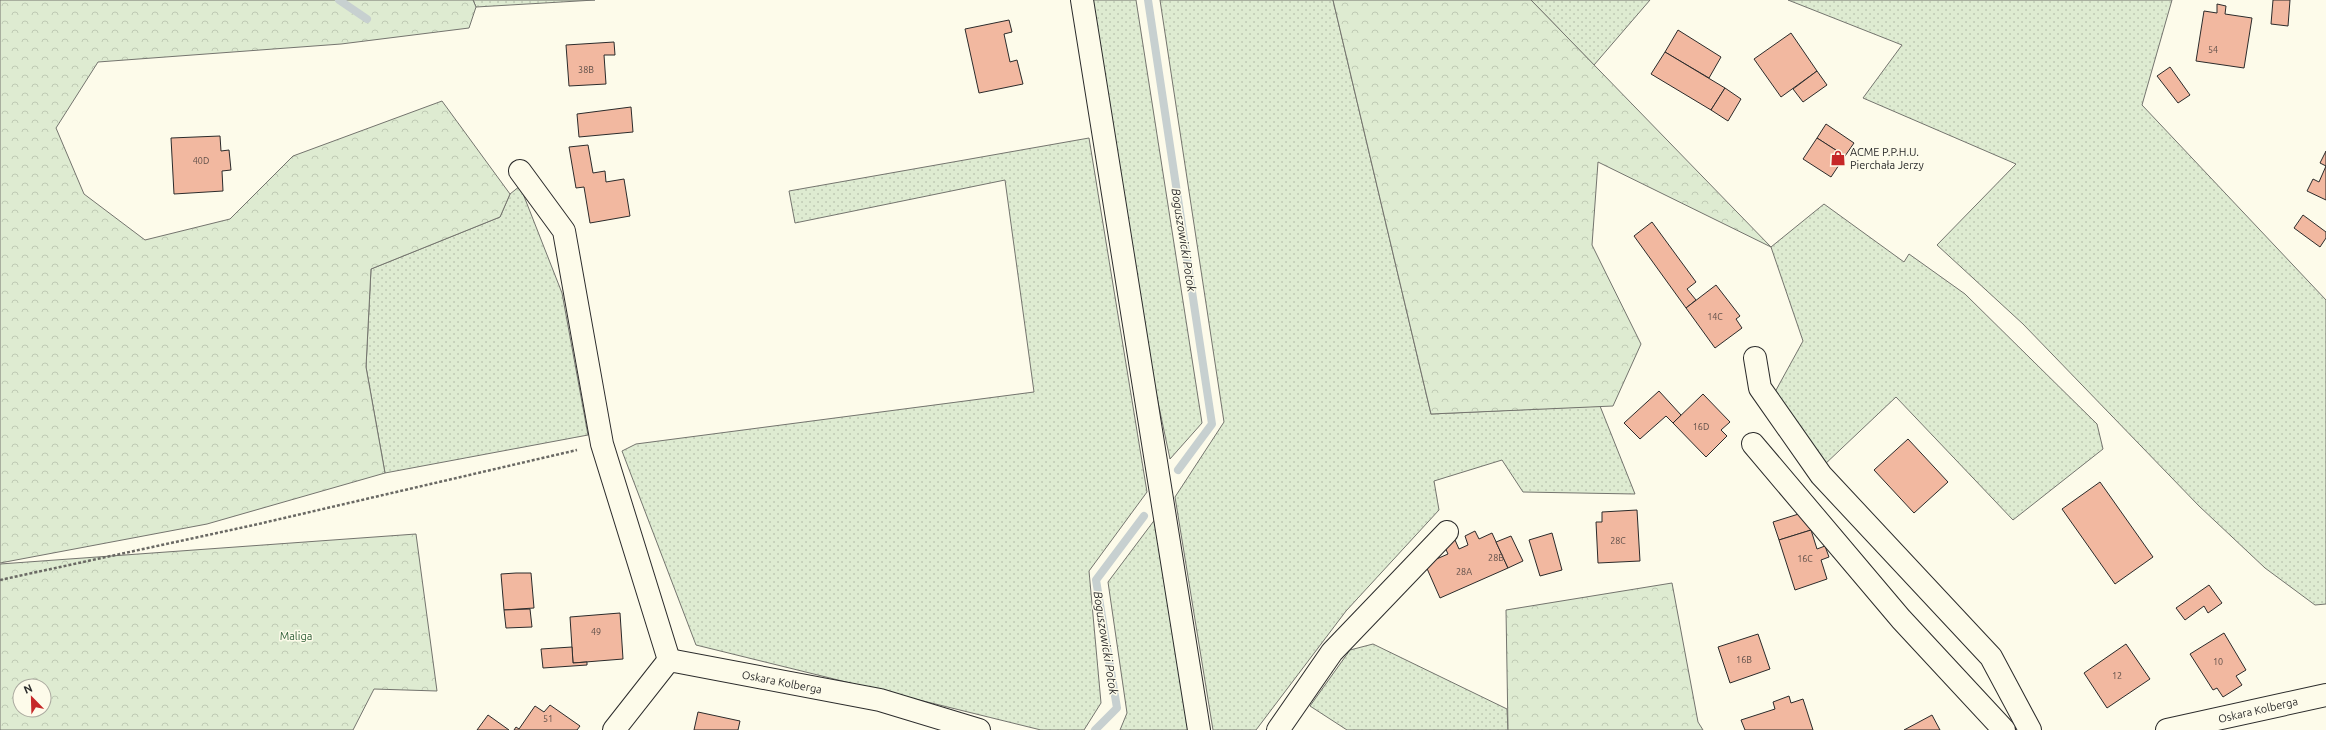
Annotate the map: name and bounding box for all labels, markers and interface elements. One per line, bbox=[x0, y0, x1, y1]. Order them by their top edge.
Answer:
house number: 54 bbox=[2208, 45, 2218, 55]
house number: 38B bbox=[578, 65, 594, 75]
place label: ACME P.P.H.U. Pierchała Jerzy bbox=[1850, 146, 1924, 171]
shop icon: ACME P.P.H.U. Pierchała Jerzy bbox=[1829, 149, 1847, 167]
house number: 40D bbox=[193, 156, 209, 166]
water label: Boguszowicki Potok bbox=[1169, 187, 1199, 293]
house number: 14C bbox=[1707, 312, 1723, 322]
house number: 16D bbox=[1693, 422, 1709, 432]
house number: 28C bbox=[1610, 536, 1626, 546]
house number: 28B bbox=[1488, 553, 1504, 563]
house number: 16C bbox=[1797, 554, 1813, 564]
house number: 28A bbox=[1456, 567, 1472, 577]
water label: Boguszowicki Potok bbox=[1091, 590, 1121, 696]
house number: 49 bbox=[591, 627, 601, 637]
park label: Maliga bbox=[280, 630, 312, 642]
house number: 16B bbox=[1736, 655, 1752, 665]
house number: 10 bbox=[2213, 657, 2223, 667]
street label: Oskara Kolberga bbox=[741, 668, 823, 696]
house number: 12 bbox=[2112, 671, 2122, 681]
north arrow bbox=[12, 678, 52, 718]
text: N bbox=[22, 682, 34, 696]
street label: Oskara Kolberga bbox=[2217, 695, 2299, 725]
house number: 51 bbox=[543, 714, 553, 724]

